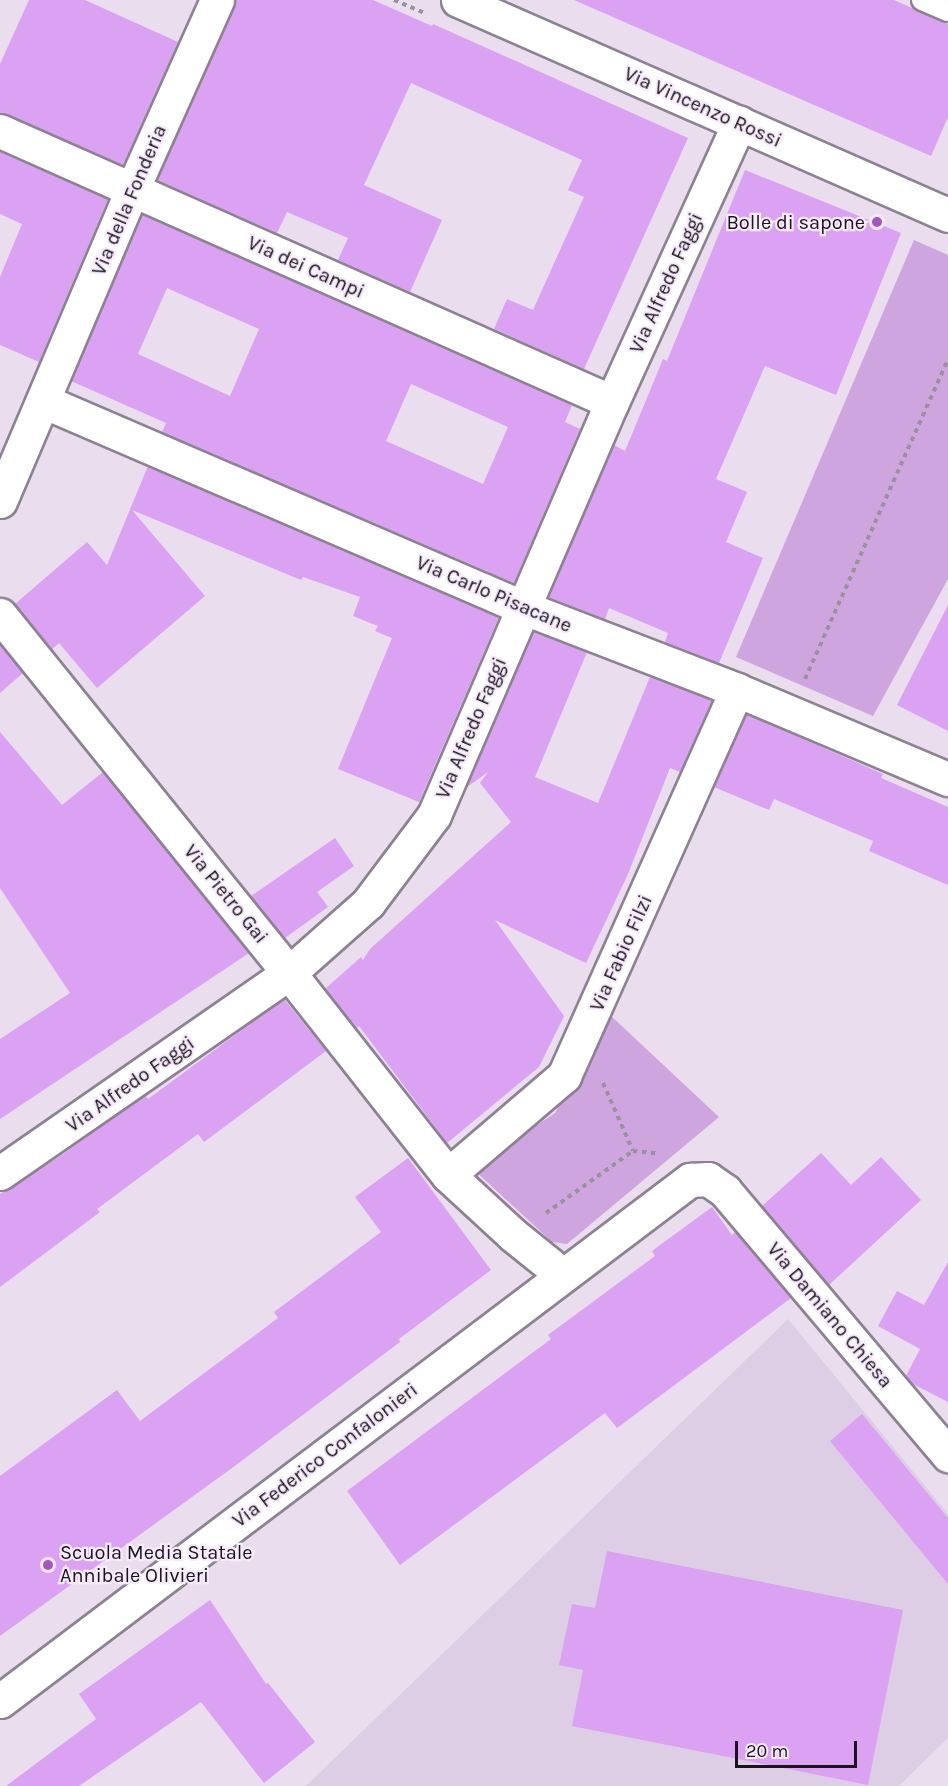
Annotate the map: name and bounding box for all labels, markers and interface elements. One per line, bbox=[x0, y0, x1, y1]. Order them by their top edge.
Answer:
street label: Via Vincenzo Rossi bbox=[620, 61, 786, 153]
street label: Via della Fonderia bbox=[86, 121, 172, 279]
street label: Via Alfredo Faggi bbox=[624, 209, 708, 357]
place label: Bolle di sapone bbox=[726, 210, 865, 234]
marker: Bolle di sapone bbox=[870, 215, 884, 229]
street label: Via dei Campi bbox=[244, 231, 368, 303]
street label: Via Carlo Pisacane bbox=[412, 550, 576, 638]
street label: Via Alfredo Faggi bbox=[430, 654, 512, 802]
street label: Via Pietro Gai bbox=[179, 840, 273, 948]
street label: Via Fabio Filzi bbox=[585, 891, 657, 1015]
street label: Via Alfredo Faggi bbox=[61, 1031, 199, 1137]
street label: Via Damiano Chiesa bbox=[762, 1237, 898, 1393]
street label: Via Federico Confalonieri bbox=[228, 1378, 422, 1532]
place label: Scuola Media Statale Annibale Olivieri bbox=[60, 1541, 253, 1588]
marker: Scuola Media Statale Annibale Olivieri bbox=[41, 1558, 55, 1572]
scale bar bbox=[738, 1729, 860, 1767]
text: 20 m bbox=[746, 1740, 788, 1762]

